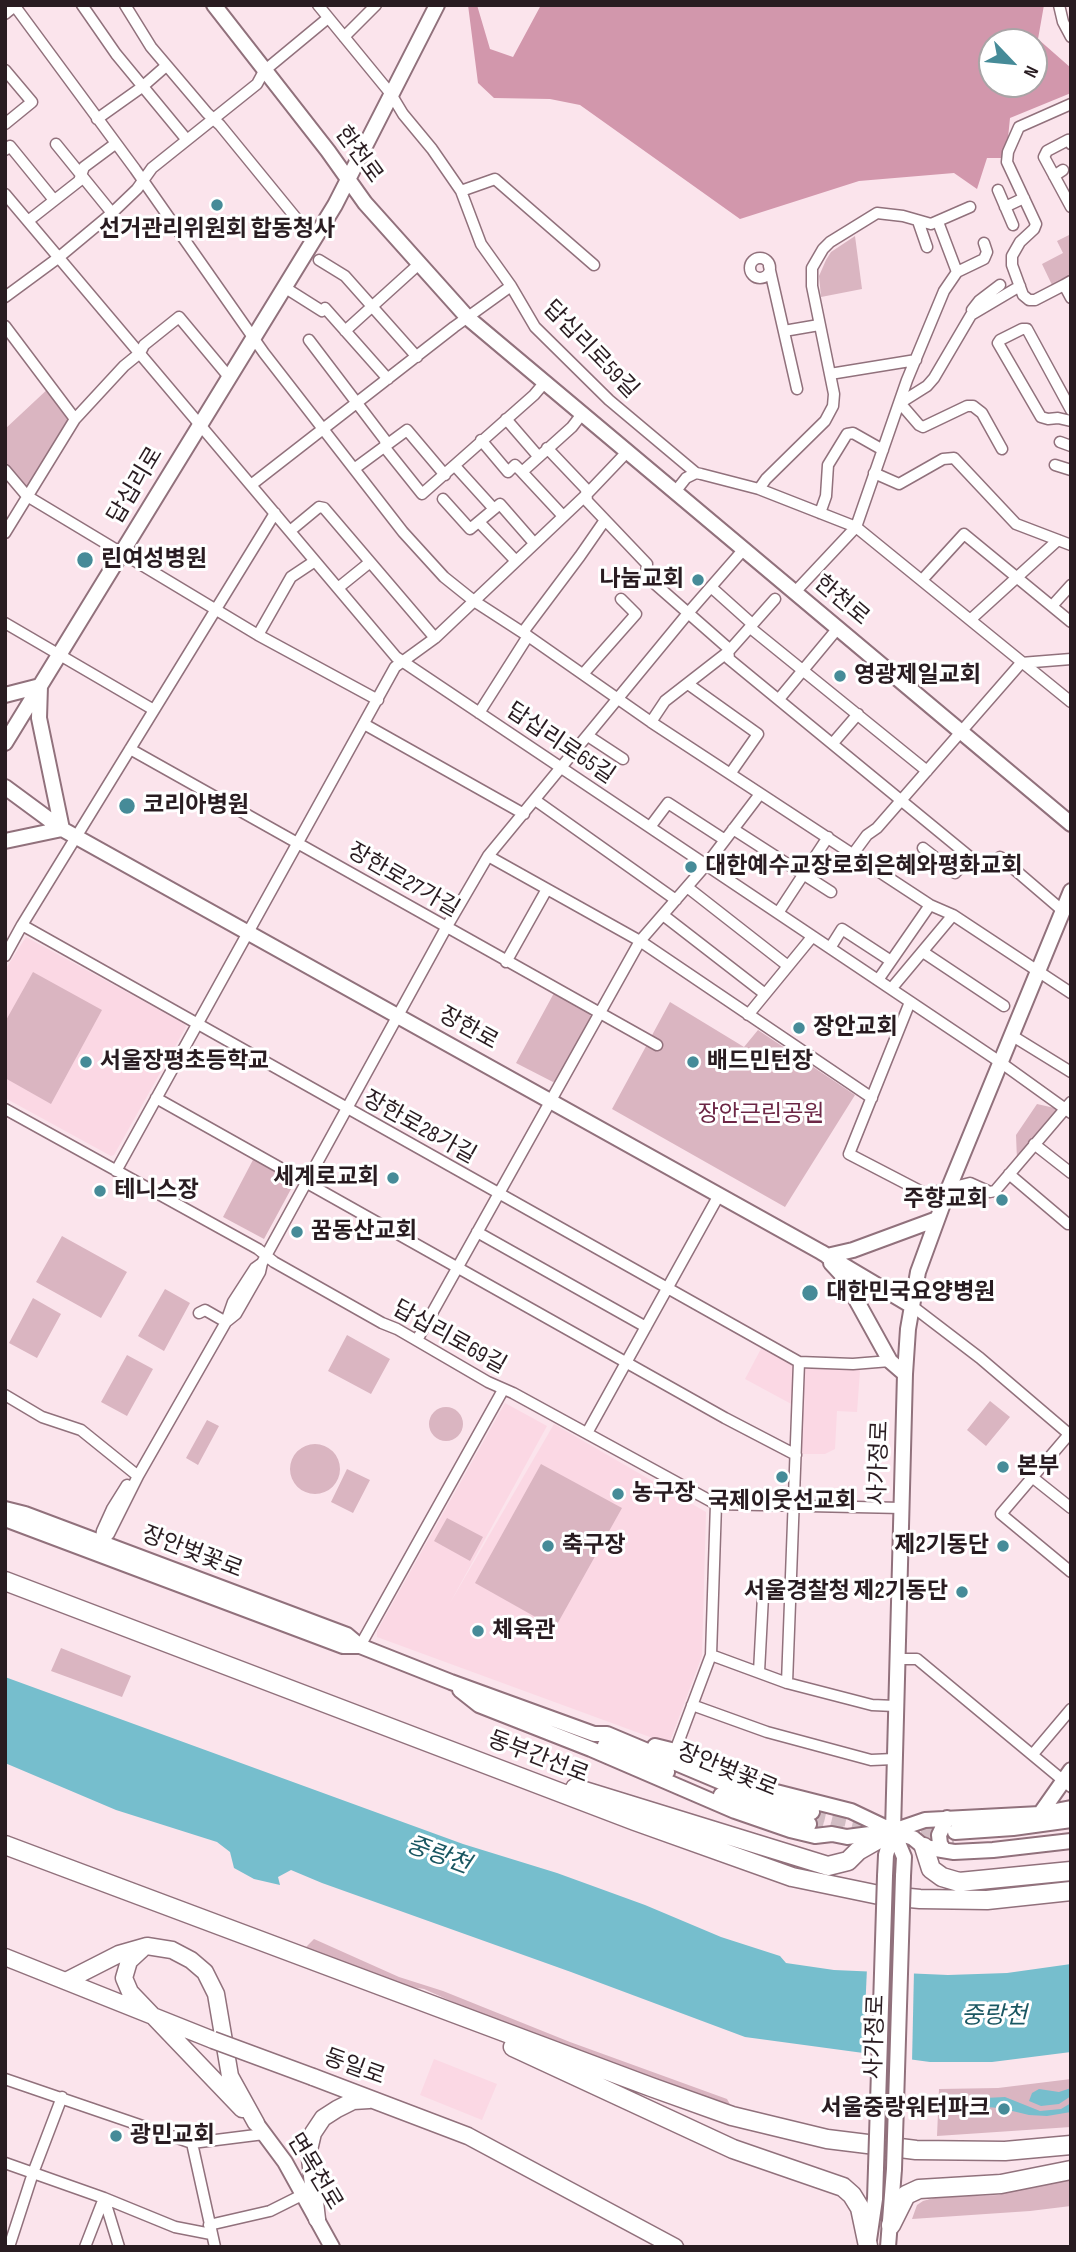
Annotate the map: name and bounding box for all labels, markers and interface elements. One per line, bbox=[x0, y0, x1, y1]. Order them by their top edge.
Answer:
north arrow bbox=[978, 28, 1048, 98]
text: N bbox=[1018, 62, 1043, 81]
street label: 한천로 bbox=[328, 121, 388, 189]
marker: 선거관리위원회 합동청사 bbox=[209, 197, 225, 213]
place label: 선거관리위원회 합동청사 bbox=[99, 216, 335, 244]
street label: 답십리로59길 bbox=[537, 295, 643, 405]
street label: 답십리로 bbox=[102, 443, 170, 529]
place label: 린여성병원 bbox=[101, 546, 207, 574]
marker: 린여성병원 bbox=[75, 550, 95, 570]
place label: 나눔교회 bbox=[599, 566, 684, 594]
street label: 한천로 bbox=[808, 570, 874, 632]
marker: 나눔교회 bbox=[690, 572, 706, 588]
place label: 영광제일교회 bbox=[854, 662, 981, 690]
marker: 영광제일교회 bbox=[832, 668, 848, 684]
street label: 답십리로65길 bbox=[500, 698, 620, 790]
place label: 코리아병원 bbox=[143, 792, 249, 820]
marker: 코리아병원 bbox=[117, 796, 137, 816]
street label: 장한로27가길 bbox=[342, 838, 464, 924]
place label: 대한예수교장로회은혜와평화교회 bbox=[705, 853, 1022, 881]
marker: 대한예수교장로회은혜와평화교회 bbox=[683, 859, 699, 875]
street label: 장한로 bbox=[434, 1002, 502, 1056]
place label: 장안교회 bbox=[813, 1014, 898, 1042]
marker: 장안교회 bbox=[791, 1020, 807, 1036]
place label: 서울장평초등학교 bbox=[100, 1048, 269, 1076]
place label: 배드민턴장 bbox=[707, 1048, 813, 1076]
marker: 서울장평초등학교 bbox=[78, 1054, 94, 1070]
marker: 배드민턴장 bbox=[685, 1054, 701, 1070]
street label: 장한로28가길 bbox=[357, 1086, 481, 1170]
park label: 장안근린공원 bbox=[698, 1101, 824, 1129]
place label: 세계로교회 bbox=[273, 1164, 379, 1192]
marker: 세계로교회 bbox=[385, 1170, 401, 1186]
place label: 테니스장 bbox=[114, 1177, 199, 1205]
marker: 테니스장 bbox=[92, 1183, 108, 1199]
place label: 주향교회 bbox=[903, 1186, 988, 1214]
marker: 주향교회 bbox=[994, 1192, 1010, 1208]
place label: 꿈동산교회 bbox=[311, 1218, 417, 1246]
marker: 꿈동산교회 bbox=[289, 1224, 305, 1240]
place label: 대한민국요양병원 bbox=[826, 1279, 995, 1307]
marker: 대한민국요양병원 bbox=[800, 1283, 820, 1303]
street label: 답십리로69길 bbox=[387, 1295, 511, 1381]
street label: 사가정로 bbox=[865, 1420, 895, 1506]
place label: 본부 bbox=[1017, 1453, 1059, 1481]
marker: 본부 bbox=[995, 1459, 1011, 1475]
marker: 국제이웃선교회 bbox=[774, 1469, 790, 1485]
place label: 농구장 bbox=[632, 1480, 695, 1508]
marker: 농구장 bbox=[610, 1486, 626, 1502]
place label: 국제이웃선교회 bbox=[708, 1488, 856, 1516]
street label: 장안벚꽃로 bbox=[138, 1521, 246, 1585]
place label: 축구장 bbox=[562, 1532, 625, 1560]
place label: 제2기동단 bbox=[894, 1532, 989, 1560]
marker: 축구장 bbox=[540, 1538, 556, 1554]
marker: 제2기동단 bbox=[995, 1538, 1011, 1554]
place label: 서울경찰청 제2기동단 bbox=[744, 1578, 948, 1606]
marker: 서울경찰청 제2기동단 bbox=[954, 1584, 970, 1600]
place label: 체육관 bbox=[492, 1617, 555, 1645]
marker: 체육관 bbox=[470, 1623, 486, 1639]
street label: 동부간선로 bbox=[484, 1726, 592, 1790]
street label: 장안벚꽃로 bbox=[673, 1738, 781, 1804]
water label: 중랑천 bbox=[402, 1831, 474, 1881]
street label: 사가정로 bbox=[861, 1994, 891, 2080]
water label: 중랑천 bbox=[961, 2003, 1027, 2031]
street label: 동일로 bbox=[319, 2044, 389, 2092]
place label: 서울중랑워터파크 bbox=[821, 2095, 990, 2123]
marker: 서울중랑워터파크 bbox=[996, 2101, 1012, 2117]
place label: 광민교회 bbox=[130, 2122, 215, 2150]
marker: 광민교회 bbox=[108, 2128, 124, 2144]
street label: 면목천로 bbox=[280, 2129, 348, 2215]

